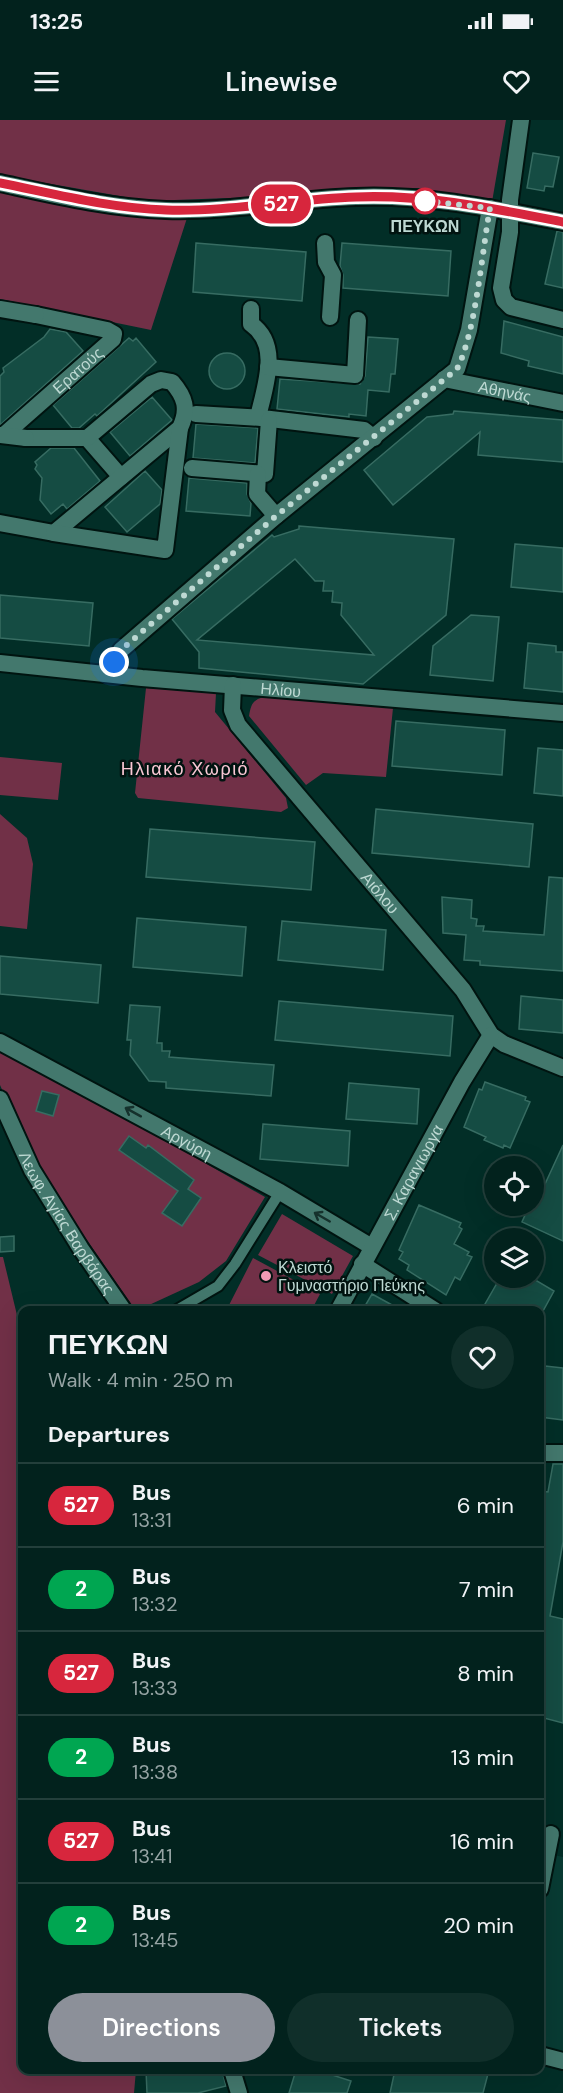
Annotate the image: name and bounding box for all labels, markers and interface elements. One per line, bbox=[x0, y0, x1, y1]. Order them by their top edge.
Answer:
text: 13:25 bbox=[30, 7, 83, 36]
text: Linewise bbox=[225, 64, 338, 99]
icon: menu bbox=[30, 65, 63, 98]
icon: heart bbox=[500, 65, 533, 98]
line badge: 527 bbox=[246, 184, 316, 224]
marker: ΠΕΥΚΩΝ bbox=[412, 188, 438, 214]
text: 527 bbox=[263, 190, 299, 218]
place label: ΠΕΥΚΩΝ bbox=[391, 216, 459, 237]
street label: Ερατούς bbox=[48, 342, 107, 398]
street label: Αθηνάς bbox=[477, 376, 533, 407]
your location bbox=[99, 647, 129, 677]
street label: Ηλίου bbox=[260, 677, 302, 702]
district label: Ηλιακό Χωριό bbox=[121, 757, 249, 781]
street label: Αιόλου bbox=[357, 867, 404, 918]
one-way arrow bbox=[125, 1106, 142, 1118]
street label: Αργύρη bbox=[158, 1120, 216, 1164]
street label: Σ. Καραγιωργα bbox=[379, 1121, 448, 1224]
street label: Λεωφ. Αγίας Βαρβάρας bbox=[14, 1148, 120, 1298]
map controls bbox=[484, 1156, 544, 1288]
button: locate bbox=[484, 1156, 544, 1216]
one-way arrow bbox=[314, 1211, 331, 1223]
button: layers bbox=[484, 1228, 544, 1288]
place label: Κλειστό Γυμναστήριο Πεύκης bbox=[278, 1257, 425, 1296]
marker: Κλειστό Γυμναστήριο Πεύκης bbox=[259, 1269, 273, 1283]
text: ΠΕΥΚΩΝ bbox=[48, 1326, 168, 1363]
button: heart bbox=[451, 1326, 514, 1389]
text: Walk · 4 min · 250 m bbox=[48, 1367, 233, 1393]
text: Departures bbox=[48, 1420, 170, 1449]
text: Bus bbox=[132, 1478, 171, 1507]
text: 527 bbox=[63, 1491, 99, 1519]
text: 6 min bbox=[457, 1491, 514, 1520]
text: 13:31 bbox=[132, 1507, 172, 1533]
text: Bus bbox=[132, 1562, 171, 1591]
text: 2 bbox=[75, 1575, 87, 1603]
text: 7 min bbox=[459, 1575, 514, 1604]
text: 13:32 bbox=[132, 1591, 177, 1617]
text: Bus bbox=[132, 1646, 171, 1675]
text: 527 bbox=[63, 1659, 99, 1687]
text: 8 min bbox=[457, 1659, 514, 1688]
text: 13:33 bbox=[132, 1675, 178, 1701]
text: Bus bbox=[132, 1730, 171, 1759]
text: 2 bbox=[75, 1743, 87, 1771]
text: 13 min bbox=[451, 1743, 514, 1772]
text: 13:38 bbox=[132, 1759, 178, 1785]
text: Bus bbox=[132, 1814, 171, 1843]
text: 527 bbox=[63, 1827, 99, 1855]
text: 16 min bbox=[450, 1827, 514, 1856]
text: 13:41 bbox=[132, 1843, 172, 1869]
text: Bus bbox=[132, 1898, 171, 1927]
text: 2 bbox=[75, 1911, 87, 1939]
text: 20 min bbox=[443, 1911, 514, 1940]
text: 13:45 bbox=[132, 1927, 178, 1953]
button: Directions bbox=[48, 1993, 275, 2062]
button: Tickets bbox=[287, 1993, 514, 2062]

